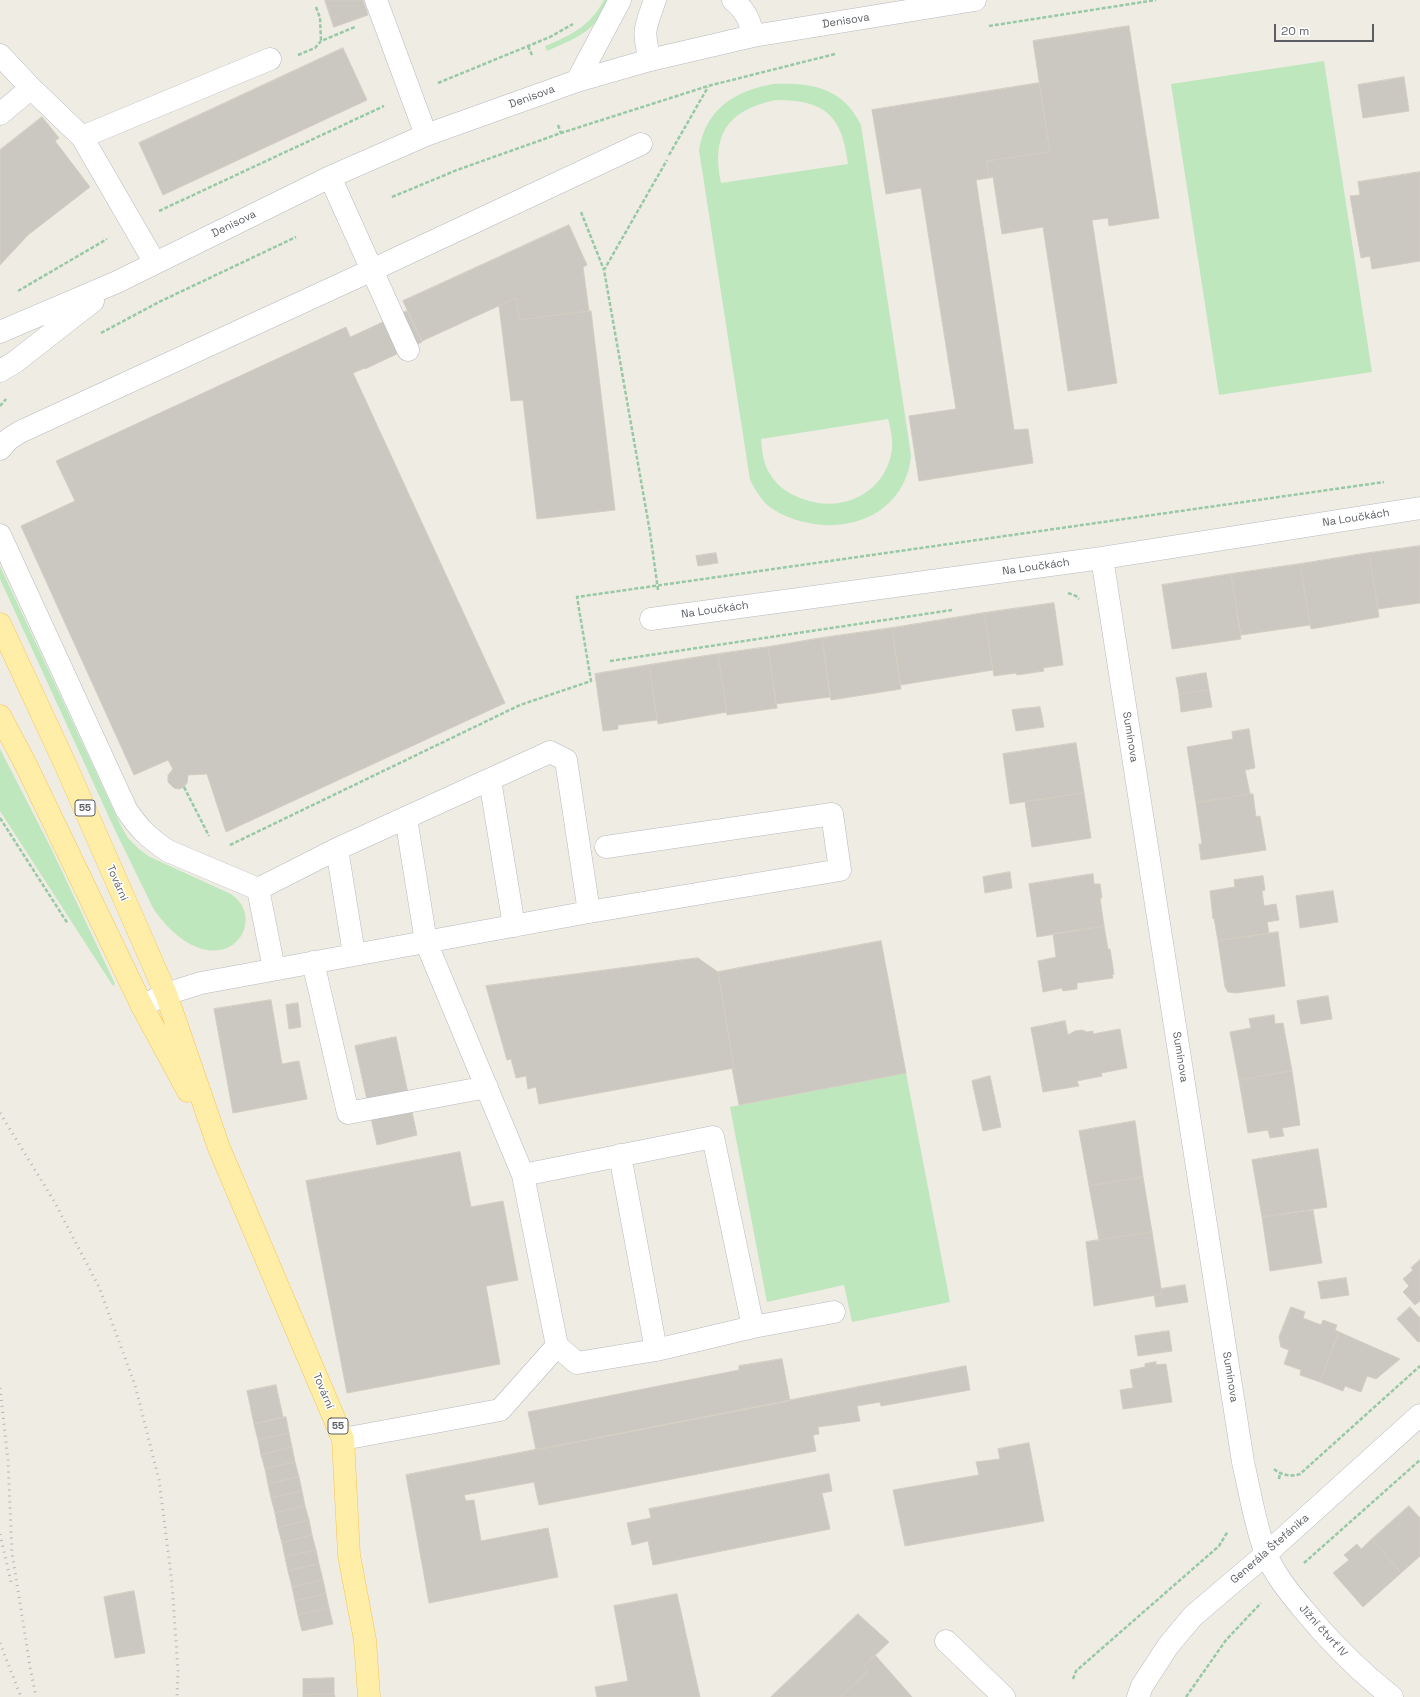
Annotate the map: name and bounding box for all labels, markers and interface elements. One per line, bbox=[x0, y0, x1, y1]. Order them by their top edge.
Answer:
street label: Denisova bbox=[821, 11, 871, 31]
scale bar bbox=[1276, 16, 1376, 42]
text: 20 m bbox=[1281, 23, 1309, 39]
street label: Denisova bbox=[507, 83, 557, 111]
street label: Denisova bbox=[210, 208, 258, 240]
street label: Na Loučkách bbox=[1321, 506, 1391, 530]
street label: Na Loučkách bbox=[1002, 556, 1070, 578]
street label: Na Loučkách bbox=[681, 599, 749, 621]
street label: Sumínova bbox=[1119, 711, 1141, 763]
road number: 55 bbox=[75, 800, 95, 816]
street label: Tovární bbox=[103, 863, 131, 903]
street label: Sumínova bbox=[1169, 1031, 1191, 1083]
street label: Sumínova bbox=[1219, 1351, 1241, 1403]
street label: Tovární bbox=[310, 1371, 336, 1411]
road number: 55 bbox=[328, 1418, 348, 1434]
street label: Generála Štefánika bbox=[1228, 1511, 1312, 1587]
street label: Jižní čtvrť IV bbox=[1296, 1602, 1350, 1660]

